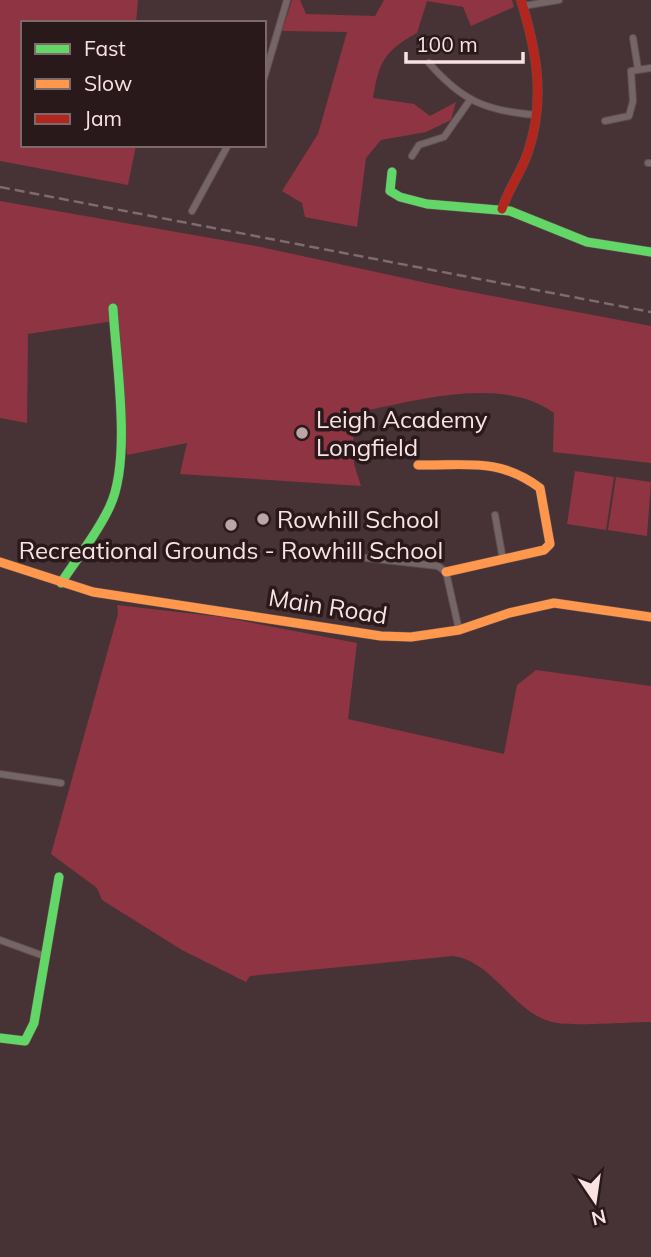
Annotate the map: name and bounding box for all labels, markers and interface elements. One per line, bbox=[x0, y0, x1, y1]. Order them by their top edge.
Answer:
legend bbox=[21, 21, 266, 147]
scale bar bbox=[406, 21, 523, 65]
text: 100 m bbox=[416, 31, 478, 57]
text: Fast bbox=[84, 35, 126, 61]
text: Slow bbox=[84, 70, 132, 96]
text: Jam bbox=[84, 105, 122, 131]
place label: Leigh Academy Longfield bbox=[316, 404, 488, 462]
marker: Leigh Academy Longfield bbox=[294, 425, 310, 441]
place label: Rowhill School bbox=[277, 504, 439, 534]
marker: Rowhill School bbox=[255, 511, 271, 527]
marker: Recreational Grounds - Rowhill School bbox=[223, 517, 239, 533]
place label: Recreational Grounds - Rowhill School bbox=[19, 535, 443, 565]
street label: Main Road bbox=[266, 582, 390, 630]
north arrow bbox=[560, 1166, 630, 1236]
text: N bbox=[589, 1204, 609, 1231]

